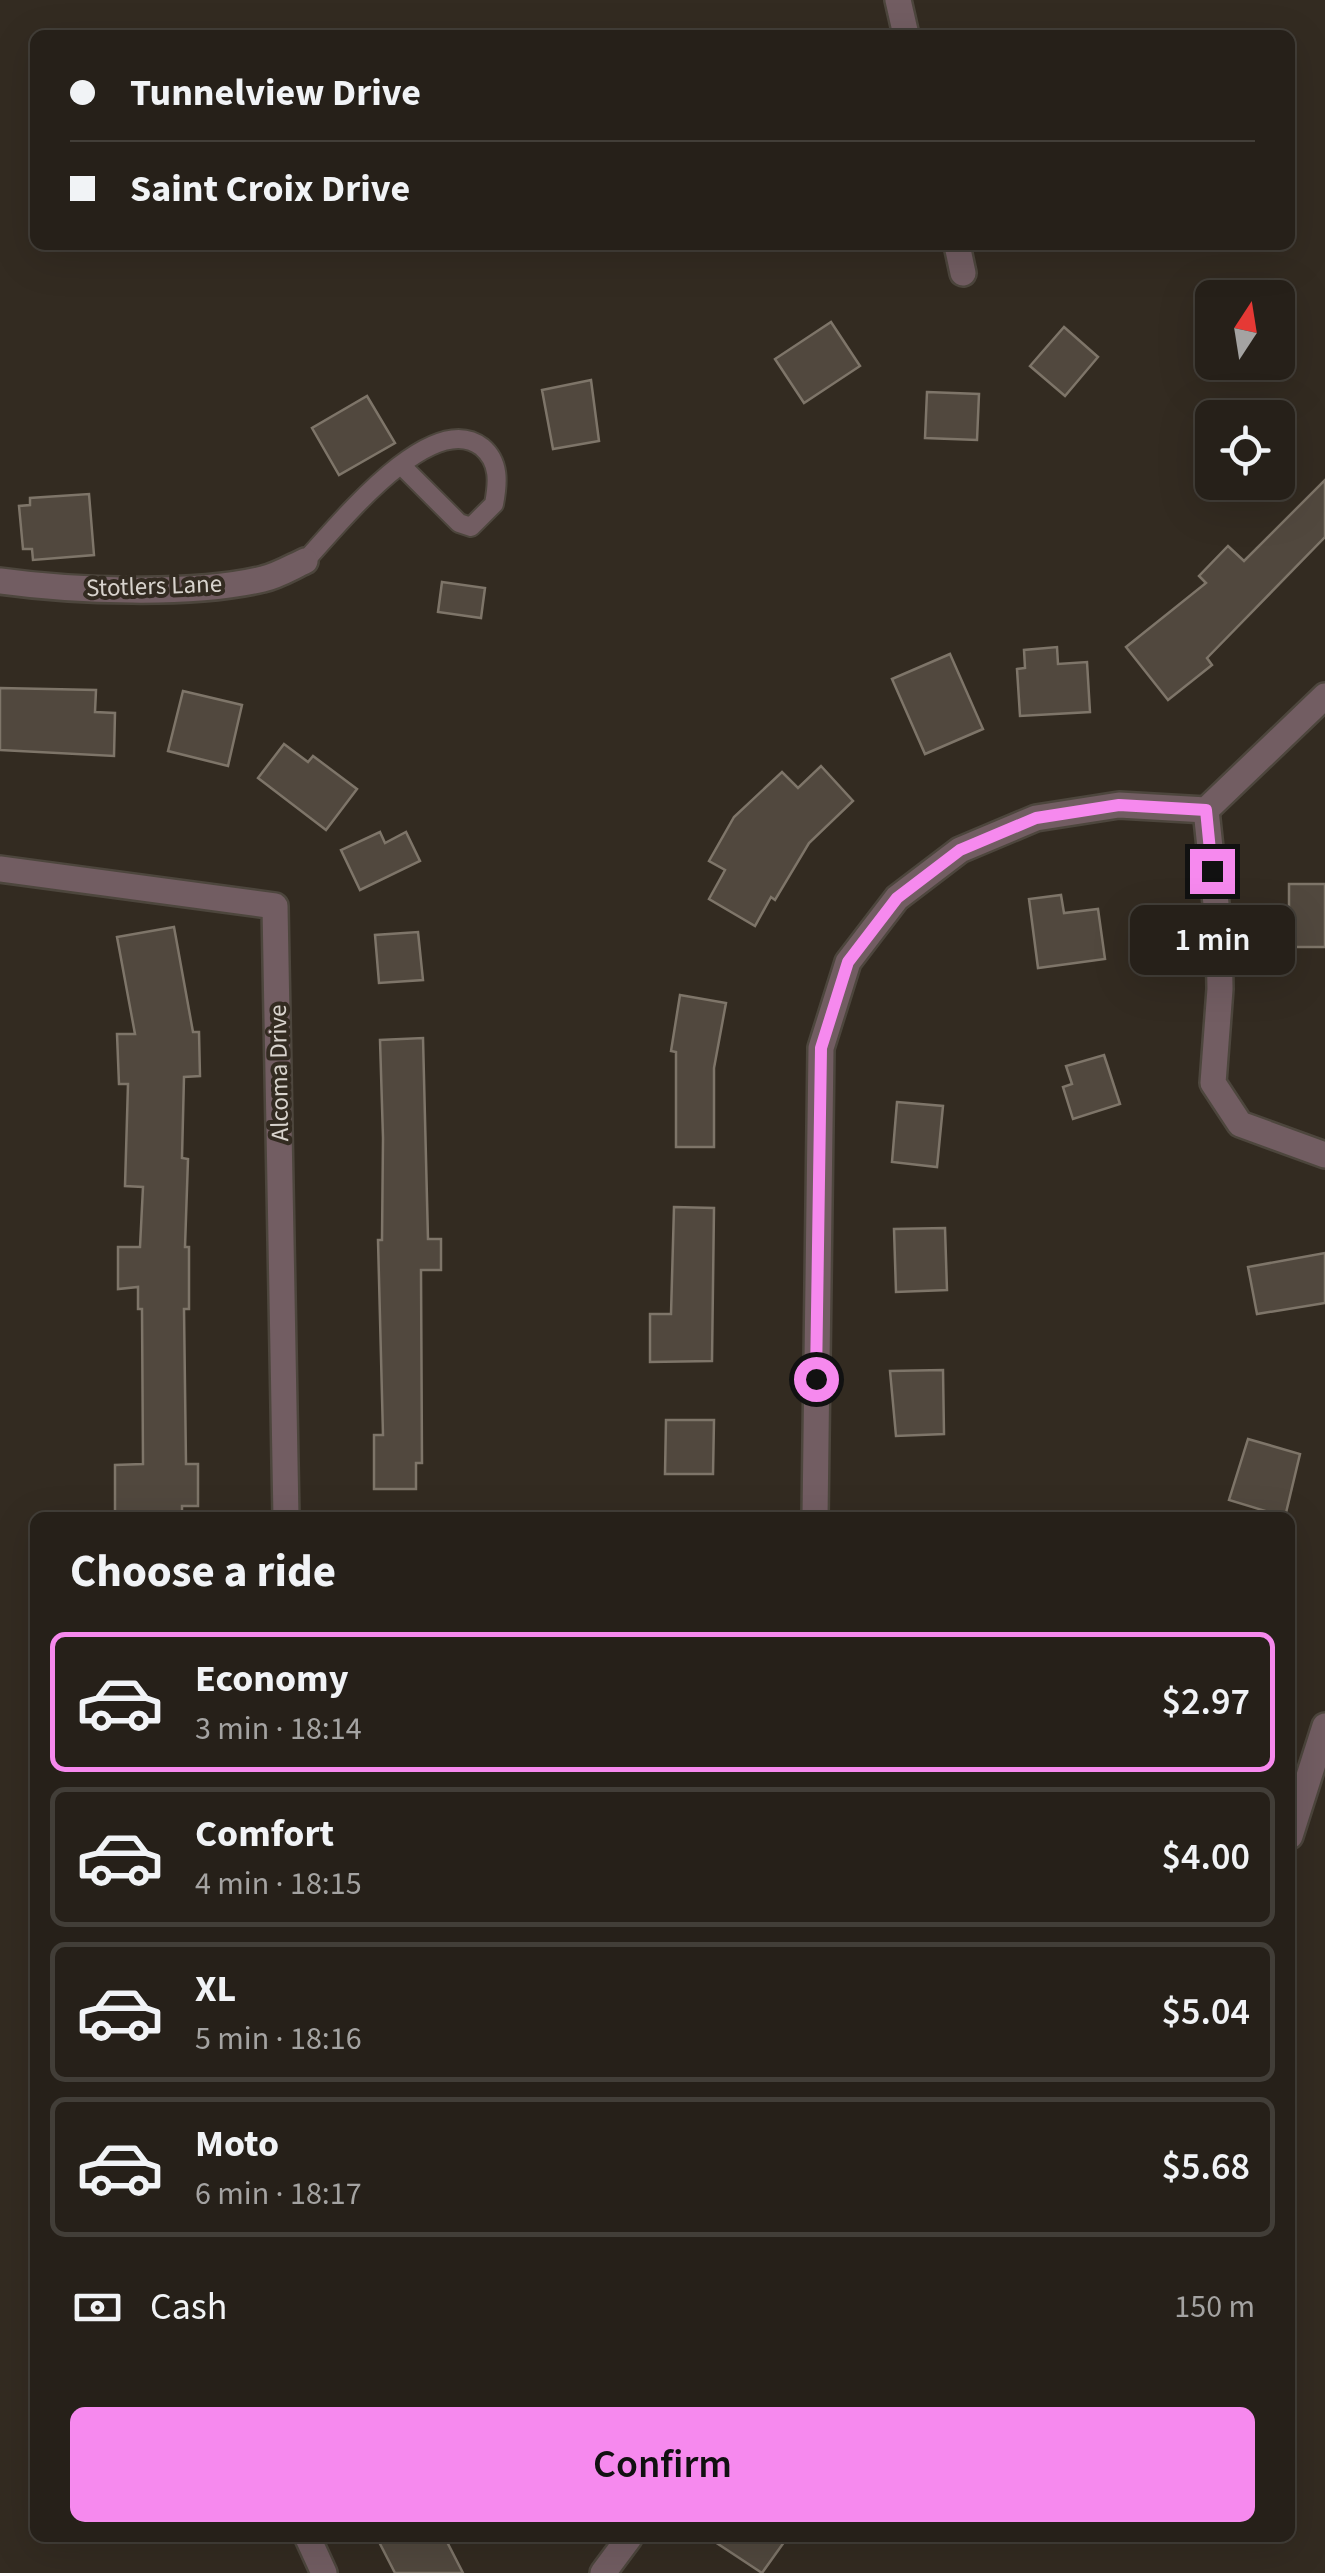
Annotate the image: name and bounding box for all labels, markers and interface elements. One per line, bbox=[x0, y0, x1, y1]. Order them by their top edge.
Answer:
text: Tunnelview Drive bbox=[130, 66, 421, 120]
text: Saint Croix Drive bbox=[130, 162, 410, 216]
north arrow bbox=[1195, 280, 1295, 380]
map controls bbox=[1195, 280, 1295, 500]
button: locate bbox=[1195, 400, 1295, 500]
street label: Stotlers Lane bbox=[85, 566, 223, 606]
route end bbox=[1190, 849, 1235, 894]
callout: 1 min bbox=[1130, 906, 1294, 976]
text: 1 min bbox=[1174, 917, 1251, 963]
street label: Alcoma Drive bbox=[260, 1004, 298, 1142]
route start bbox=[794, 1357, 839, 1402]
text: Choose a ride bbox=[70, 1540, 336, 1604]
text: Economy bbox=[195, 1652, 348, 1706]
icon: car bbox=[75, 1657, 165, 1747]
text: $2.97 bbox=[1162, 1675, 1250, 1729]
text: 3 min · 18:14 bbox=[195, 1706, 362, 1752]
text: Comfort bbox=[195, 1807, 334, 1861]
icon: car bbox=[75, 1812, 165, 1902]
text: $4.00 bbox=[1162, 1830, 1250, 1884]
text: 4 min · 18:15 bbox=[195, 1861, 362, 1907]
text: XL bbox=[195, 1962, 236, 2016]
icon: car bbox=[75, 1967, 165, 2057]
text: $5.04 bbox=[1162, 1985, 1250, 2039]
text: 5 min · 18:16 bbox=[195, 2016, 362, 2062]
text: Moto bbox=[195, 2117, 279, 2171]
icon: car bbox=[75, 2122, 165, 2212]
text: $5.68 bbox=[1162, 2140, 1250, 2194]
text: 6 min · 18:17 bbox=[195, 2171, 362, 2217]
icon: cash bbox=[70, 2280, 125, 2335]
text: Cash bbox=[150, 2280, 227, 2334]
text: 150 m bbox=[1174, 2284, 1255, 2330]
button: Confirm bbox=[70, 2407, 1255, 2522]

